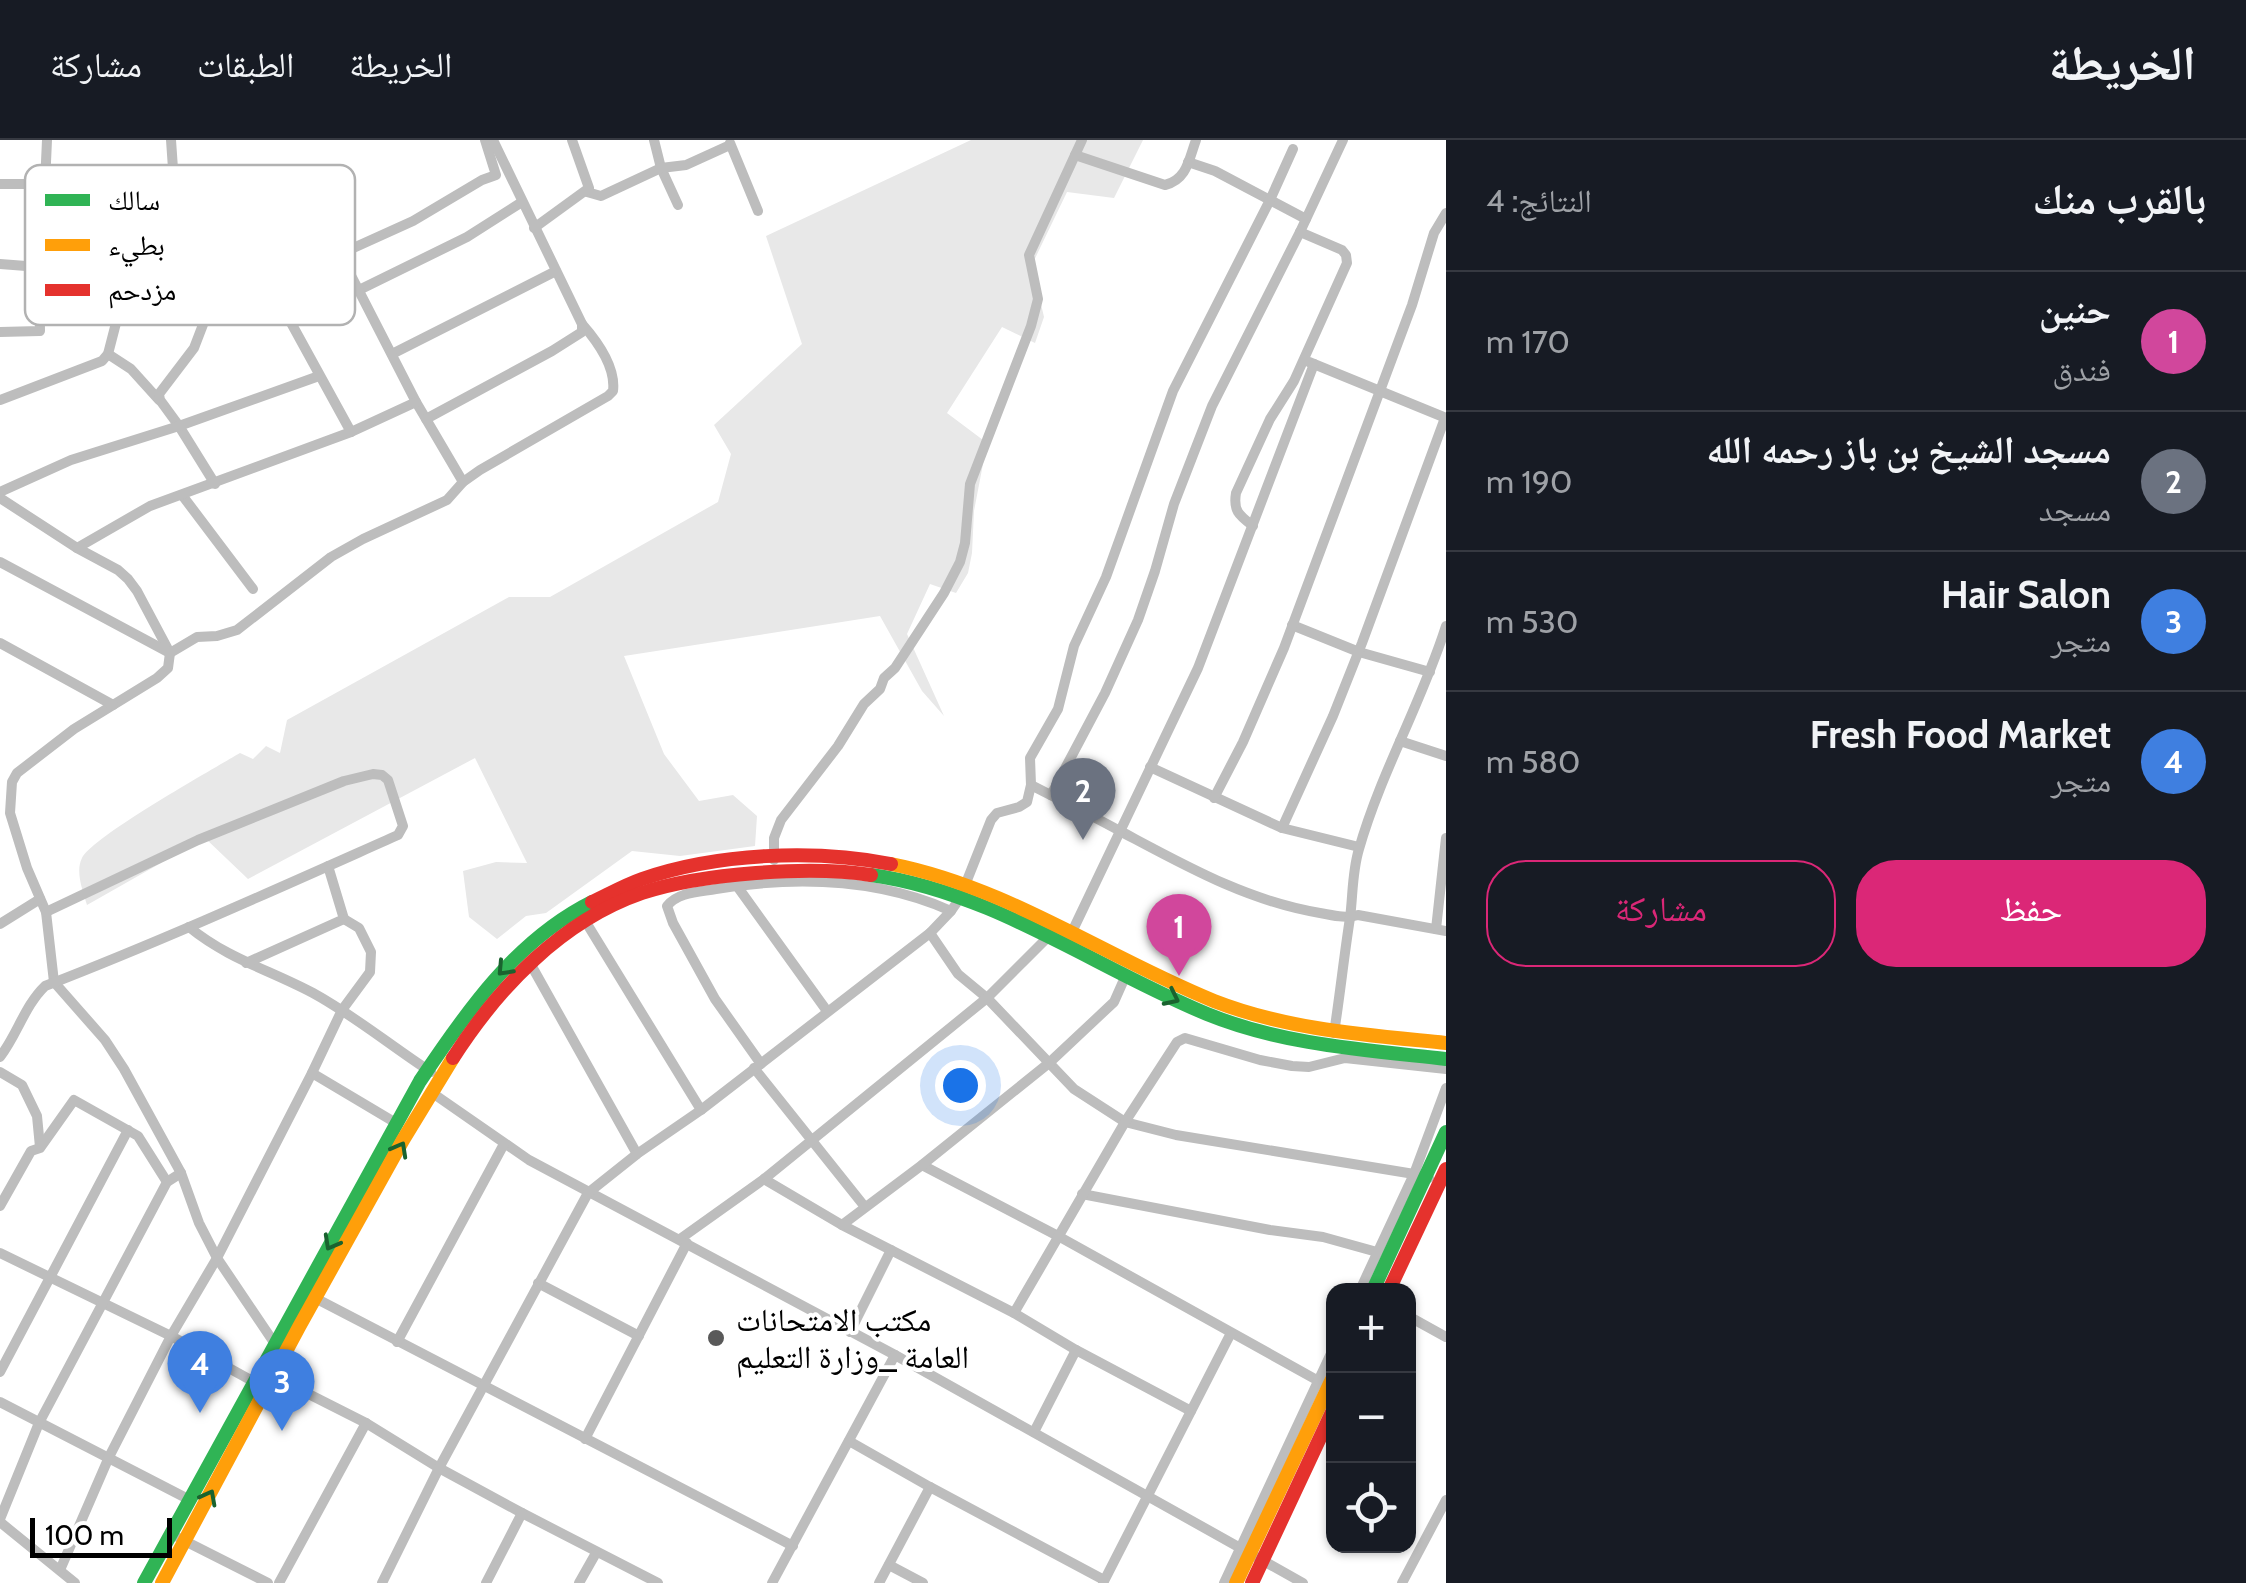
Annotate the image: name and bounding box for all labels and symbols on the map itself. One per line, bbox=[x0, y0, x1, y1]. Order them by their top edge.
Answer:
legend bbox=[25, 165, 355, 325]
text: سالك bbox=[108, 183, 160, 217]
text: بطيء bbox=[108, 228, 165, 268]
text: مزدحم bbox=[108, 273, 176, 309]
pin: 2 bbox=[1050, 758, 1116, 840]
pin: 1 bbox=[1146, 894, 1212, 976]
one-way arrow bbox=[498, 957, 516, 976]
one-way arrow bbox=[1162, 986, 1180, 1005]
your location bbox=[935, 1060, 986, 1111]
one-way arrow bbox=[387, 1142, 407, 1160]
one-way arrow bbox=[323, 1232, 343, 1250]
place label: مكتب الامتحانات العامة _وزارة التعليم bbox=[736, 1300, 969, 1378]
marker: مكتب الامتحانات العامة _وزارة التعليم bbox=[705, 1327, 727, 1349]
pin: 4 bbox=[168, 1330, 232, 1413]
pin: 3 bbox=[250, 1348, 314, 1431]
one-way arrow bbox=[197, 1490, 216, 1508]
scale bar bbox=[30, 1513, 172, 1558]

